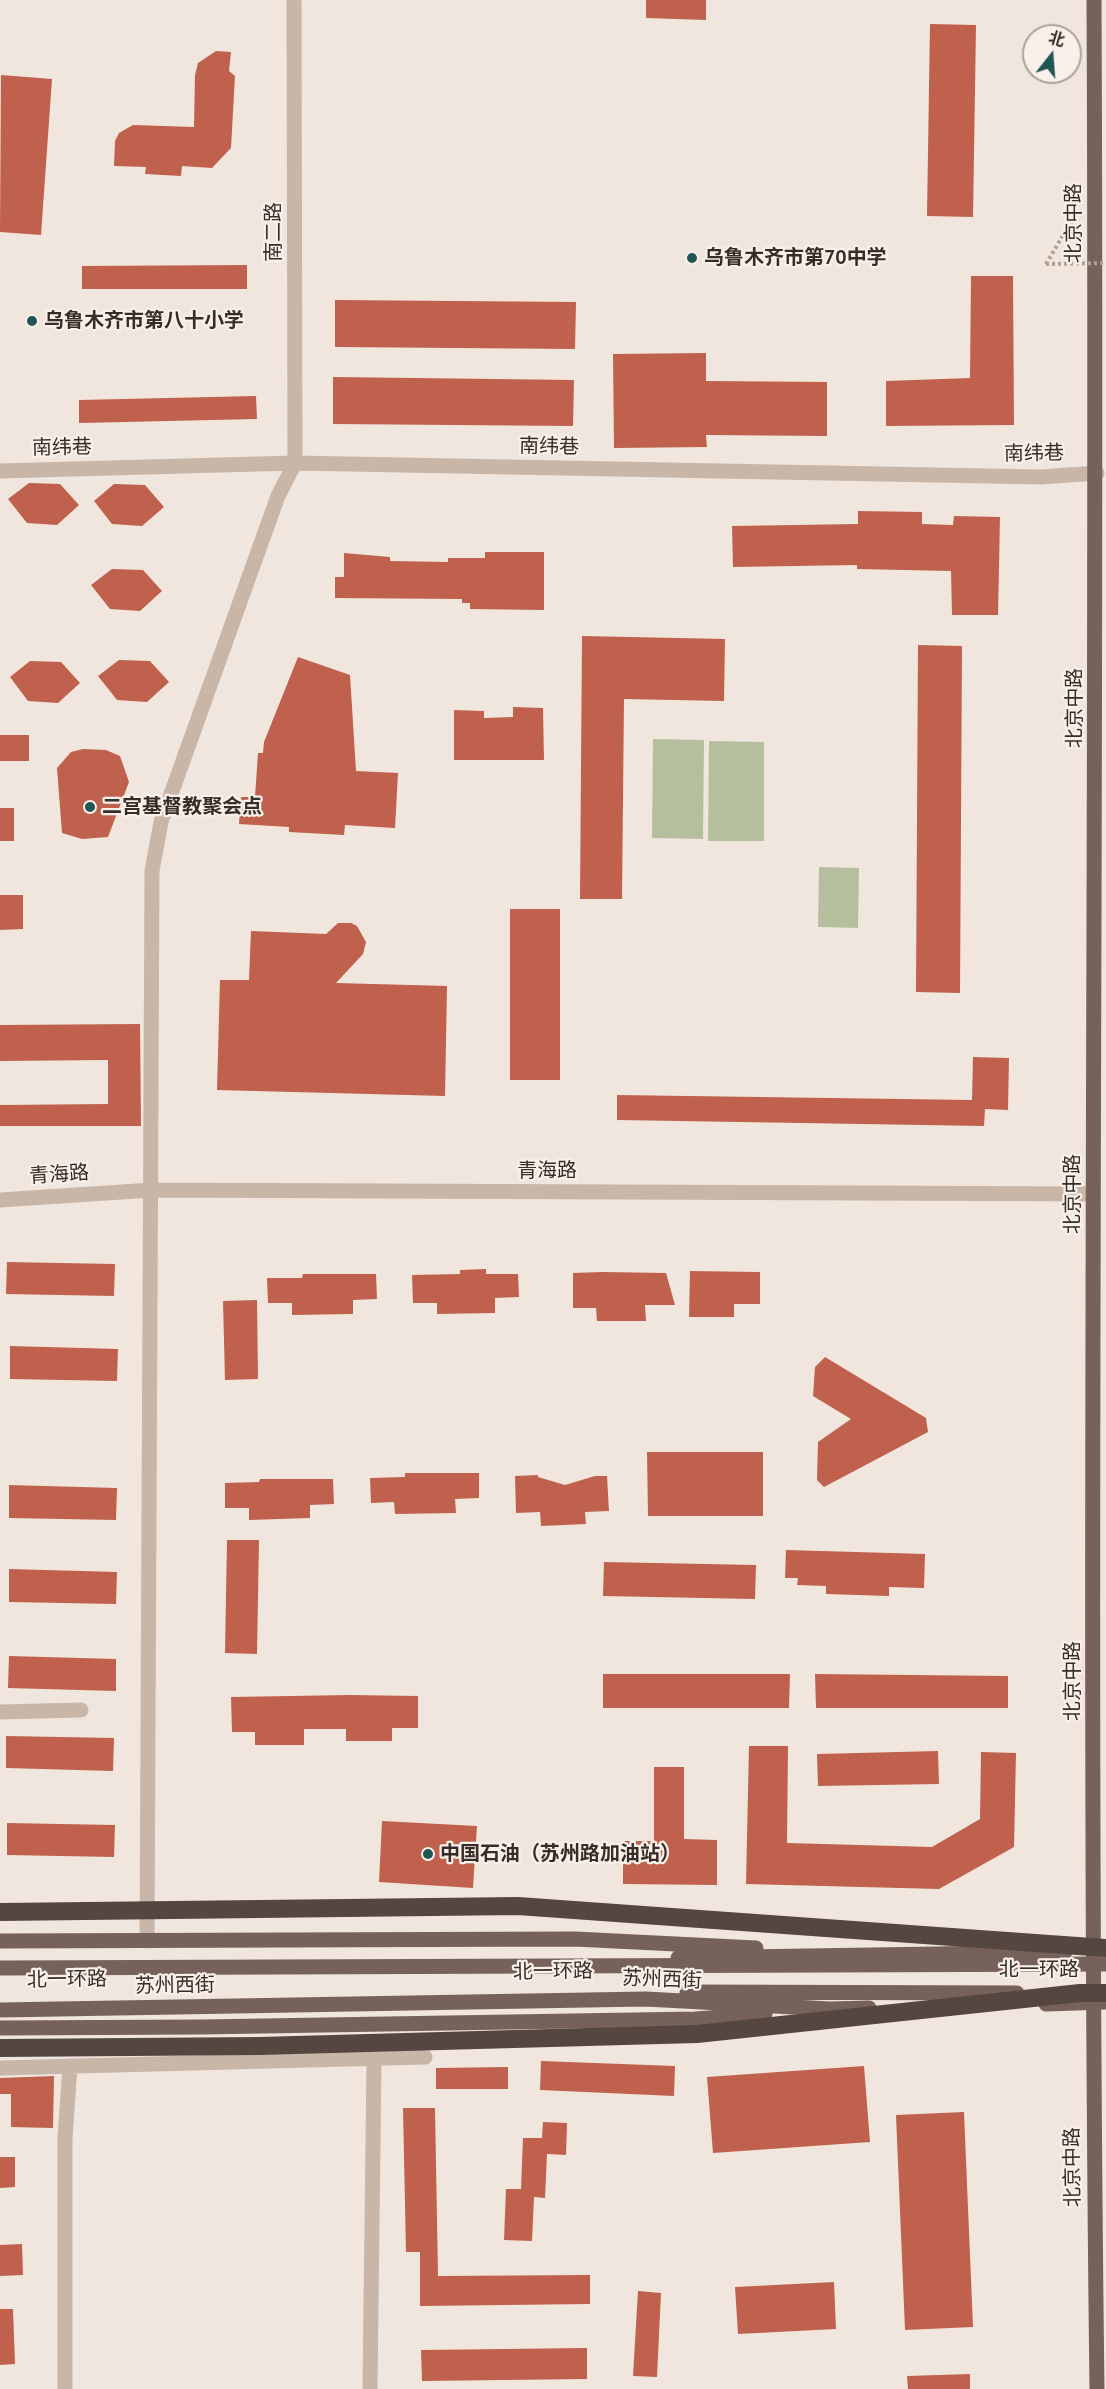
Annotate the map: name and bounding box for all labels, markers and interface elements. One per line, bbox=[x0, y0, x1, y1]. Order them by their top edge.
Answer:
north arrow bbox=[1022, 24, 1082, 84]
text: 北 bbox=[1046, 27, 1067, 51]
street label: 北京中路 bbox=[1062, 183, 1086, 263]
street label: 南二路 bbox=[262, 202, 286, 262]
place label: 乌鲁木齐市第70中学 bbox=[704, 246, 887, 270]
marker: 乌鲁木齐市第70中学 bbox=[685, 251, 699, 265]
place label: 乌鲁木齐市第八十小学 bbox=[44, 309, 244, 333]
marker: 乌鲁木齐市第八十小学 bbox=[25, 314, 39, 328]
street label: 南纬巷 bbox=[519, 434, 579, 460]
street label: 南纬巷 bbox=[32, 435, 92, 461]
street label: 南纬巷 bbox=[1004, 441, 1064, 467]
street label: 北京中路 bbox=[1063, 668, 1087, 748]
place label: 二宫基督教聚会点 bbox=[102, 795, 262, 819]
marker: 二宫基督教聚会点 bbox=[83, 800, 97, 814]
street label: 北京中路 bbox=[1061, 1154, 1085, 1234]
street label: 青海路 bbox=[517, 1159, 577, 1183]
street label: 青海路 bbox=[28, 1161, 90, 1189]
street label: 北京中路 bbox=[1061, 1641, 1085, 1721]
place label: 中国石油（苏州路加油站） bbox=[440, 1842, 680, 1866]
marker: 中国石油（苏州路加油站） bbox=[421, 1847, 435, 1861]
street label: 北一环路 bbox=[999, 1958, 1079, 1982]
street label: 北一环路 bbox=[513, 1959, 593, 1985]
street label: 北一环路 bbox=[27, 1967, 107, 1993]
street label: 苏州西街 bbox=[622, 1967, 702, 1993]
street label: 苏州西街 bbox=[135, 1973, 215, 1999]
street label: 北京中路 bbox=[1060, 2127, 1086, 2207]

